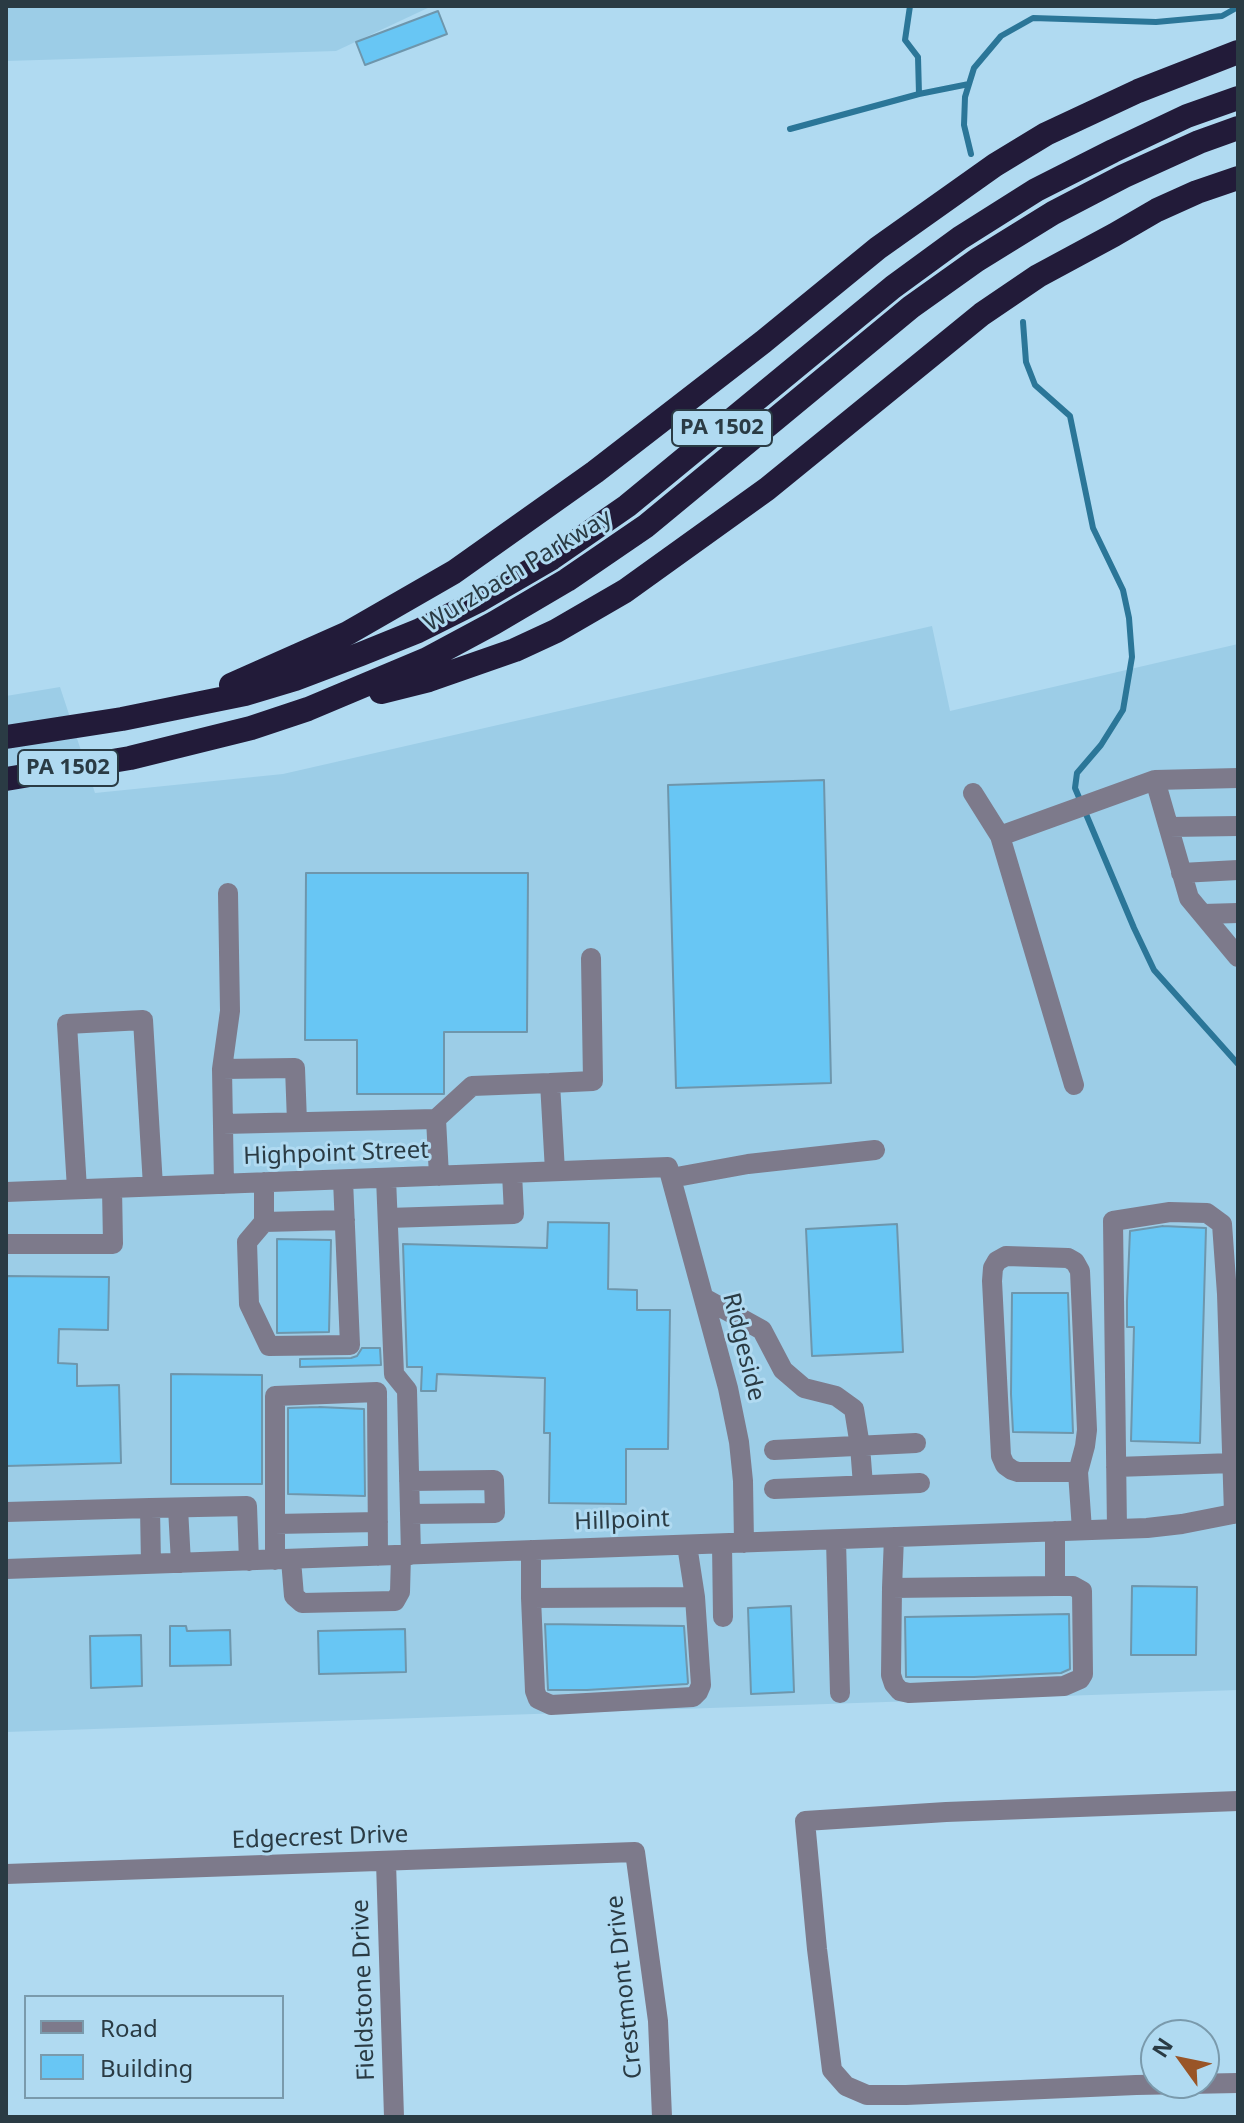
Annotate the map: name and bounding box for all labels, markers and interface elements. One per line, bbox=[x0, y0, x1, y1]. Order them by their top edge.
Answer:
road number: PA 1502 bbox=[672, 410, 772, 446]
street label: Wurzbach Parkway bbox=[419, 503, 617, 639]
road number: PA 1502 bbox=[18, 750, 118, 786]
street label: Highpoint Street bbox=[243, 1136, 429, 1172]
street label: Ridgeside bbox=[716, 1290, 770, 1404]
street label: Hillpoint bbox=[574, 1505, 670, 1537]
street label: Edgecrest Drive bbox=[231, 1821, 409, 1855]
street label: Crestmont Drive bbox=[601, 1894, 649, 2080]
street label: Fieldstone Drive bbox=[346, 1899, 382, 2081]
legend bbox=[24, 1995, 284, 2099]
text: Road bbox=[100, 2011, 158, 2044]
north arrow bbox=[1140, 2019, 1220, 2099]
text: N bbox=[1144, 2031, 1179, 2063]
text: Building bbox=[100, 2051, 193, 2084]

